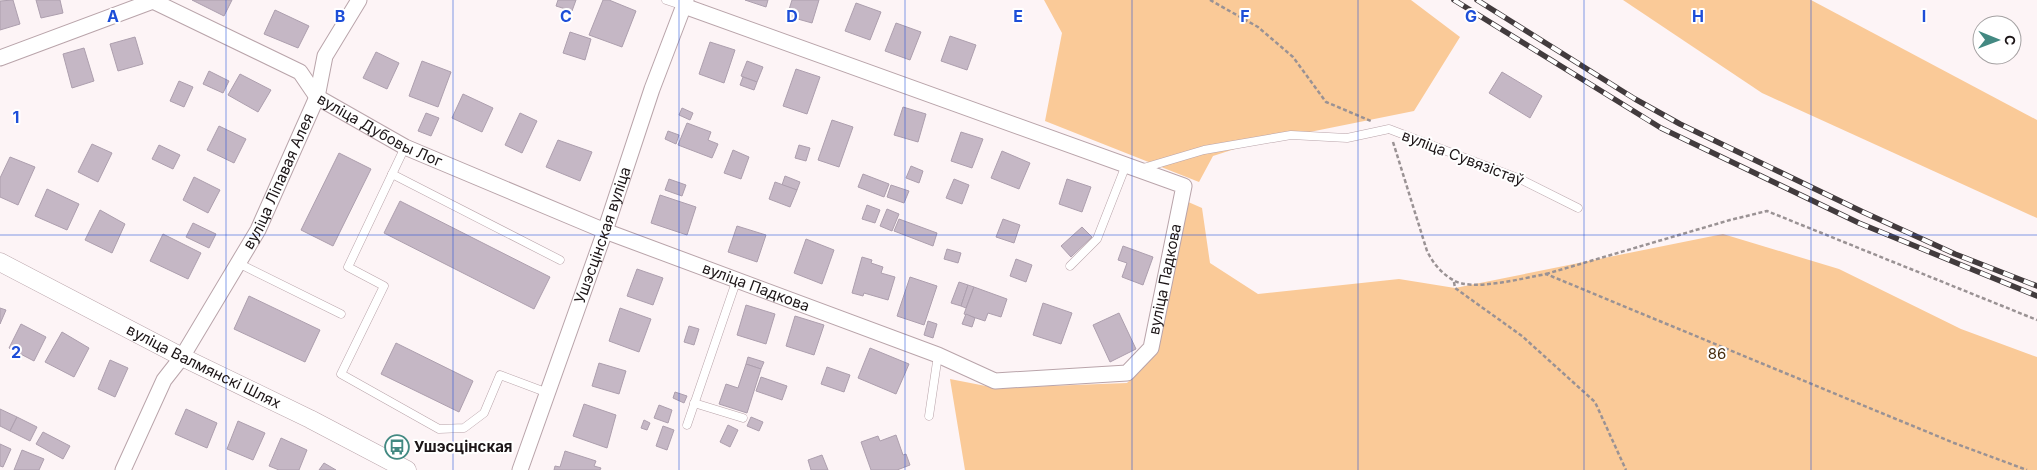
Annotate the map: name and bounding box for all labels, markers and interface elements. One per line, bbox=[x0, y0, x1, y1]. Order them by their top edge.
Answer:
text: A bbox=[107, 6, 119, 26]
text: B bbox=[335, 6, 345, 26]
text: C bbox=[560, 6, 572, 26]
text: D bbox=[786, 6, 798, 26]
text: E bbox=[1013, 6, 1023, 26]
text: F bbox=[1240, 6, 1250, 26]
text: G bbox=[1465, 6, 1477, 26]
text: H bbox=[1692, 6, 1704, 26]
text: I bbox=[1922, 6, 1926, 26]
north arrow bbox=[1972, 15, 2022, 65]
text: С bbox=[2002, 35, 2019, 46]
street label: вуліца Дубовы Лог bbox=[314, 89, 446, 171]
text: 1 bbox=[13, 107, 19, 127]
street label: вуліца Ліпавая Алея bbox=[239, 110, 318, 253]
street label: вуліца Сувязістаў bbox=[1399, 125, 1528, 190]
street label: Ушэсцінская вуліца bbox=[570, 164, 635, 306]
street label: вуліца Падкова bbox=[1144, 222, 1185, 336]
street label: вуліца Падкова bbox=[700, 258, 812, 315]
street label: вуліца Валмянскі Шлях bbox=[124, 320, 284, 412]
text: 2 bbox=[11, 342, 21, 362]
park label: 86 bbox=[1708, 344, 1726, 363]
bus stop icon: Ушэсцінская bbox=[384, 434, 410, 460]
place label: Ушэсцінская bbox=[414, 437, 513, 456]

